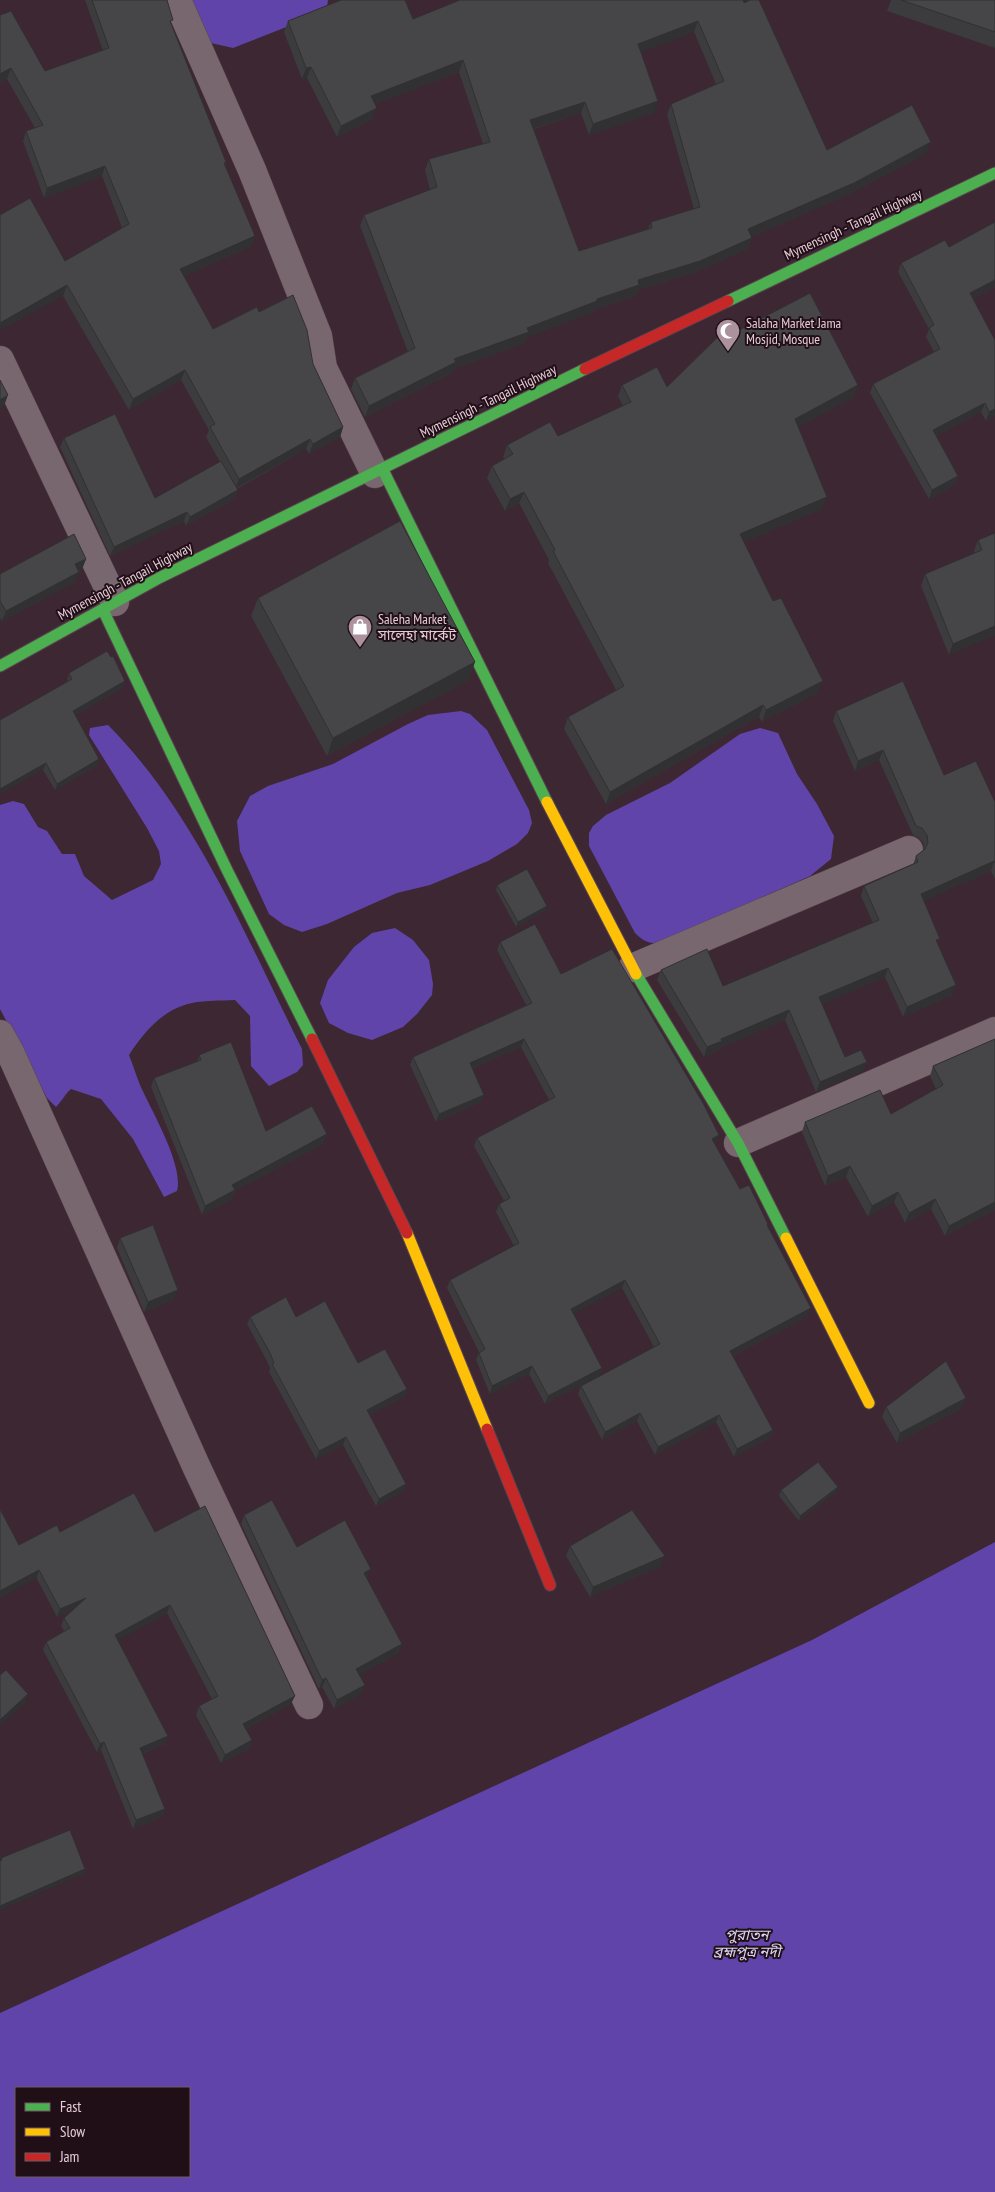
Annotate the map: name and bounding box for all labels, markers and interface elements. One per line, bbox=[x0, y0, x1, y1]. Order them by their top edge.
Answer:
street label: Mymensingh - Tangail Highway bbox=[781, 184, 925, 264]
place label: Salaha Market Jama Mosjid, Mosque bbox=[746, 314, 841, 348]
mosque icon: Salaha Market Jama Mosjid, Mosque bbox=[715, 318, 741, 352]
street label: Mymensingh - Tangail Highway bbox=[417, 360, 560, 442]
street label: Mymensingh - Tangail Highway bbox=[55, 538, 196, 624]
place label: Saleha Market সালেহা মার্কেট bbox=[377, 610, 457, 644]
shop icon: Saleha Market সালেহা মার্কেট bbox=[347, 614, 373, 648]
water label: পুরাতন ব্রহ্মপুত্র নদী bbox=[713, 1925, 783, 1961]
legend bbox=[15, 2087, 190, 2177]
text: Fast bbox=[60, 2097, 81, 2116]
text: Slow bbox=[60, 2122, 85, 2141]
text: Jam bbox=[59, 2147, 79, 2166]

